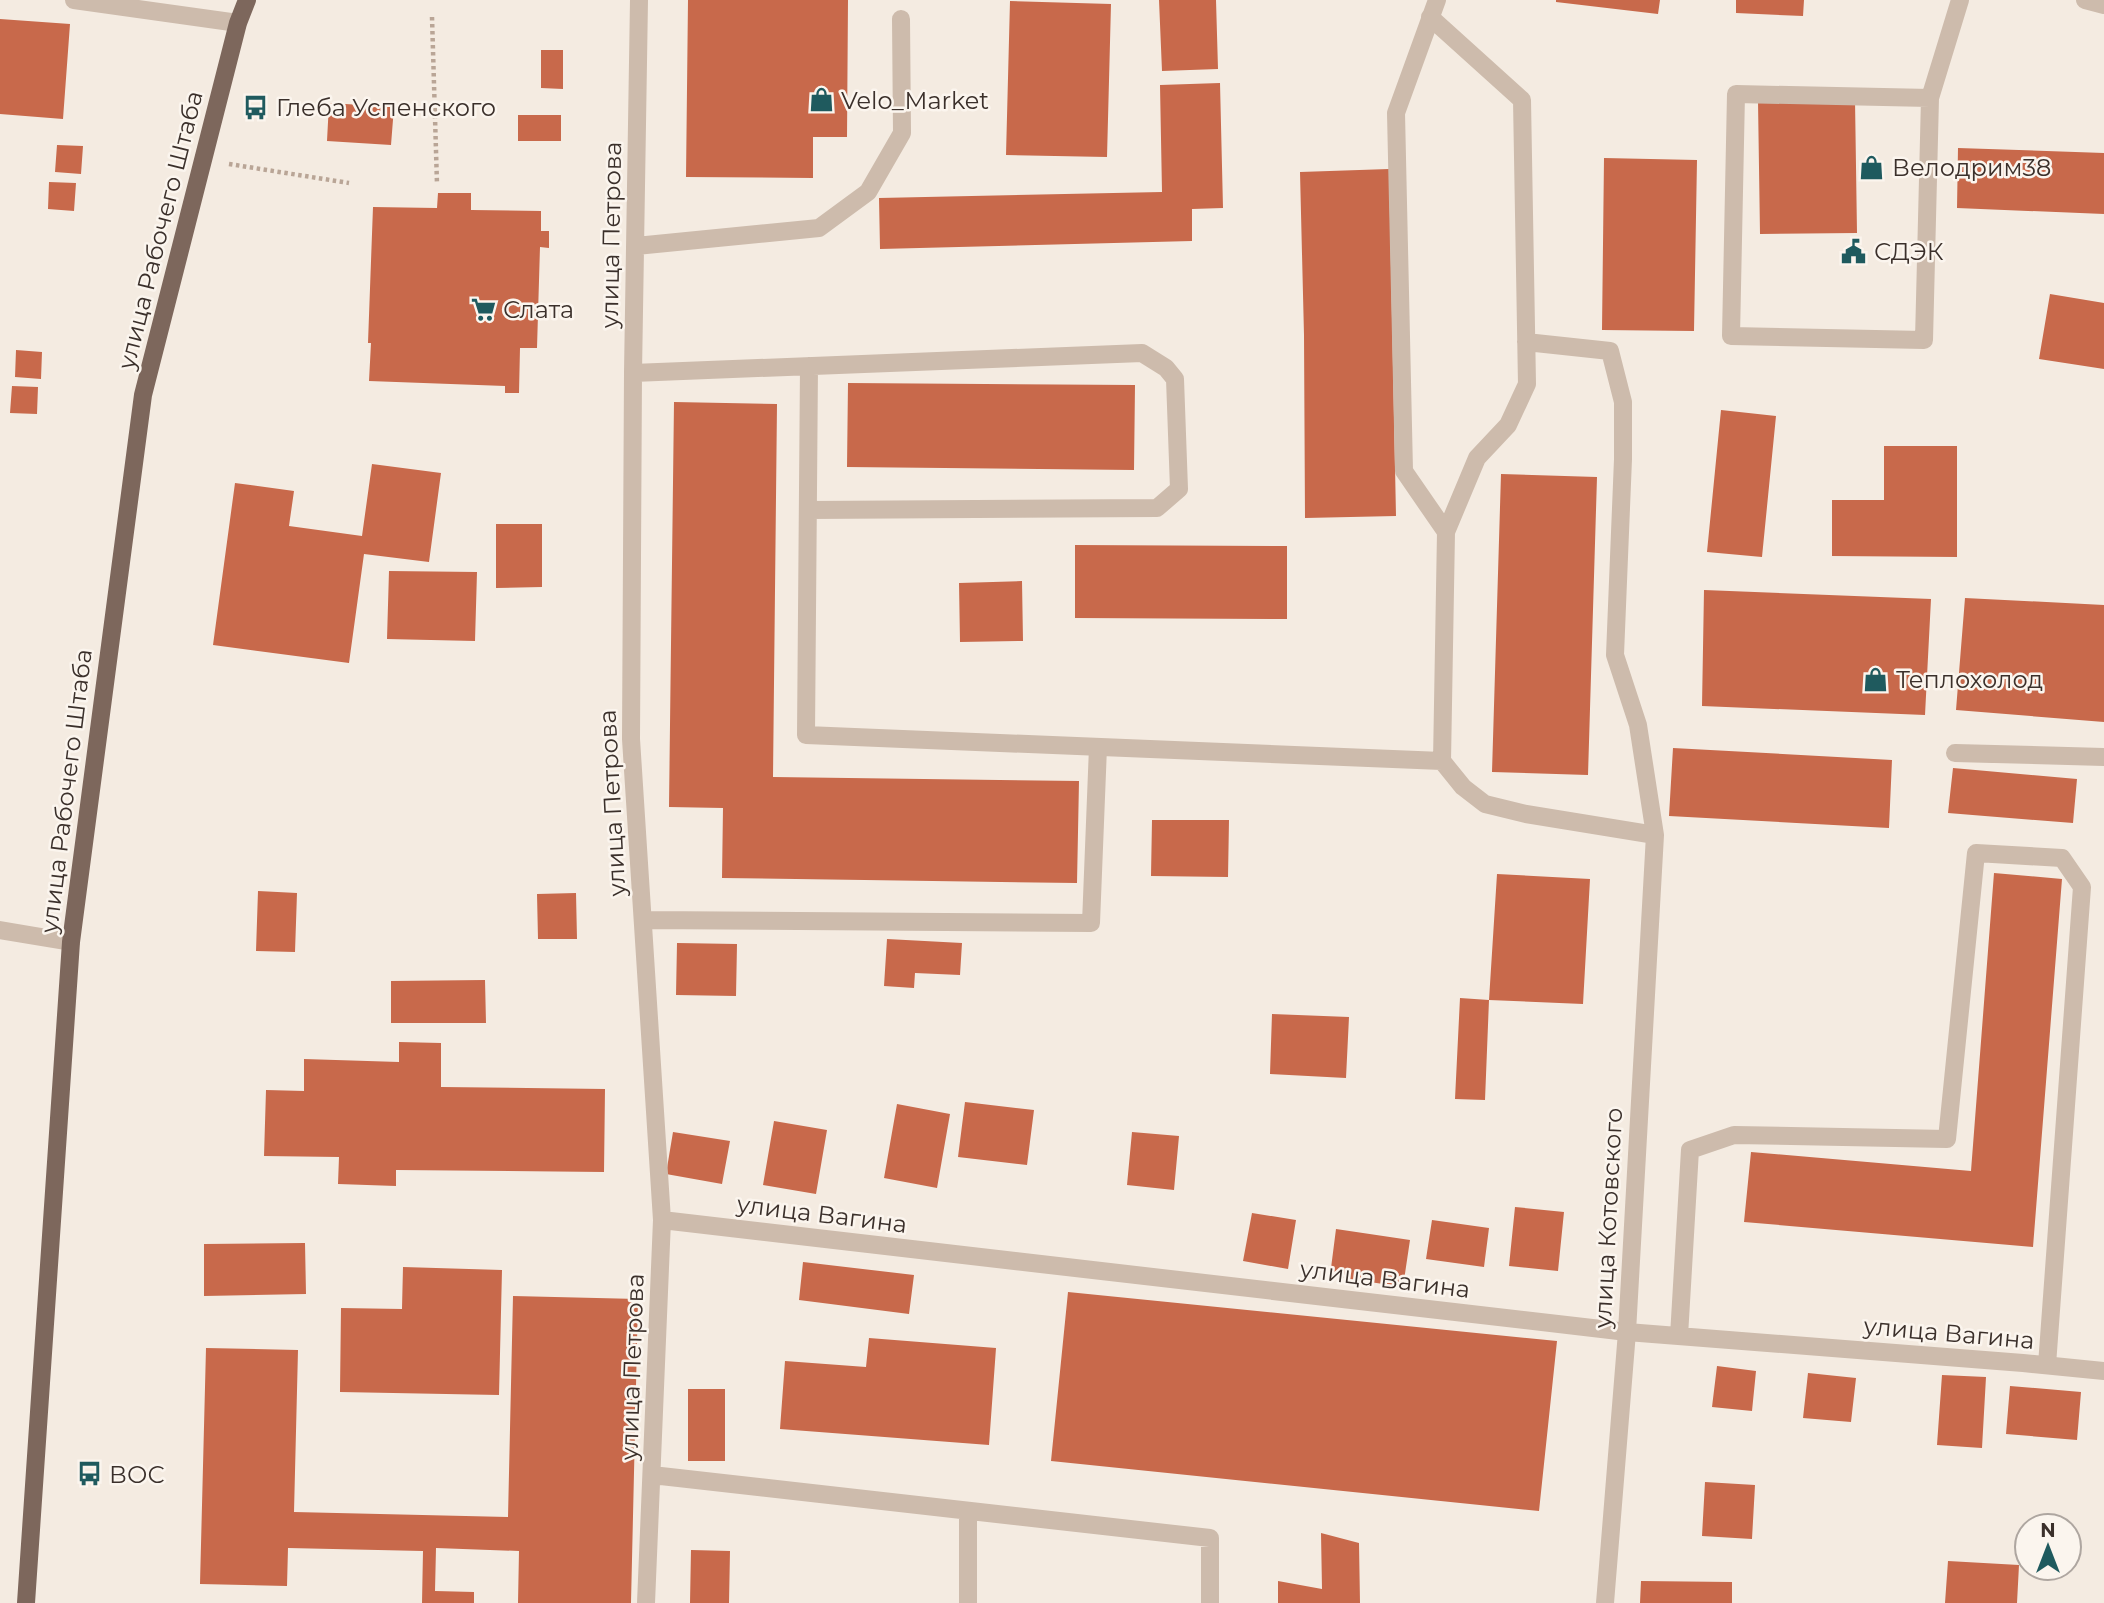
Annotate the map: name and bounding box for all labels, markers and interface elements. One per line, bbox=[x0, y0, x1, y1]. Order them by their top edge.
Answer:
shop icon: Velo_Market bbox=[807, 86, 835, 114]
place label: Velo_Market bbox=[841, 86, 989, 115]
street label: улица Рабочего Штаба bbox=[111, 88, 209, 373]
bus stop icon: Глеба Успенского bbox=[242, 93, 270, 121]
place label: Глеба Успенского bbox=[276, 93, 496, 122]
street label: улица Петрова bbox=[595, 141, 627, 330]
shop icon: Велодрим38 bbox=[1858, 153, 1886, 181]
place label: Велодрим38 bbox=[1892, 153, 2051, 182]
public building icon: СДЭК bbox=[1840, 237, 1868, 265]
place label: СДЭК bbox=[1874, 237, 1944, 266]
supermarket icon: Слата bbox=[469, 295, 497, 323]
place label: Слата bbox=[503, 295, 574, 324]
street label: улица Рабочего Штаба bbox=[34, 647, 98, 936]
shop icon: Теплохолод bbox=[1862, 665, 1890, 693]
place label: Теплохолод bbox=[1896, 665, 2043, 694]
street label: улица Петрова bbox=[593, 709, 631, 898]
street label: улица Котовского bbox=[1588, 1107, 1628, 1330]
street label: улица Вагина bbox=[734, 1189, 909, 1239]
street label: улица Вагина bbox=[1297, 1254, 1472, 1304]
street label: улица Петрова bbox=[614, 1273, 650, 1462]
street label: улица Вагина bbox=[1861, 1311, 2036, 1355]
bus stop icon: ВОС bbox=[75, 1460, 103, 1488]
place label: ВОС bbox=[109, 1460, 165, 1489]
north arrow bbox=[2013, 1512, 2083, 1582]
text: N bbox=[2040, 1519, 2056, 1542]

